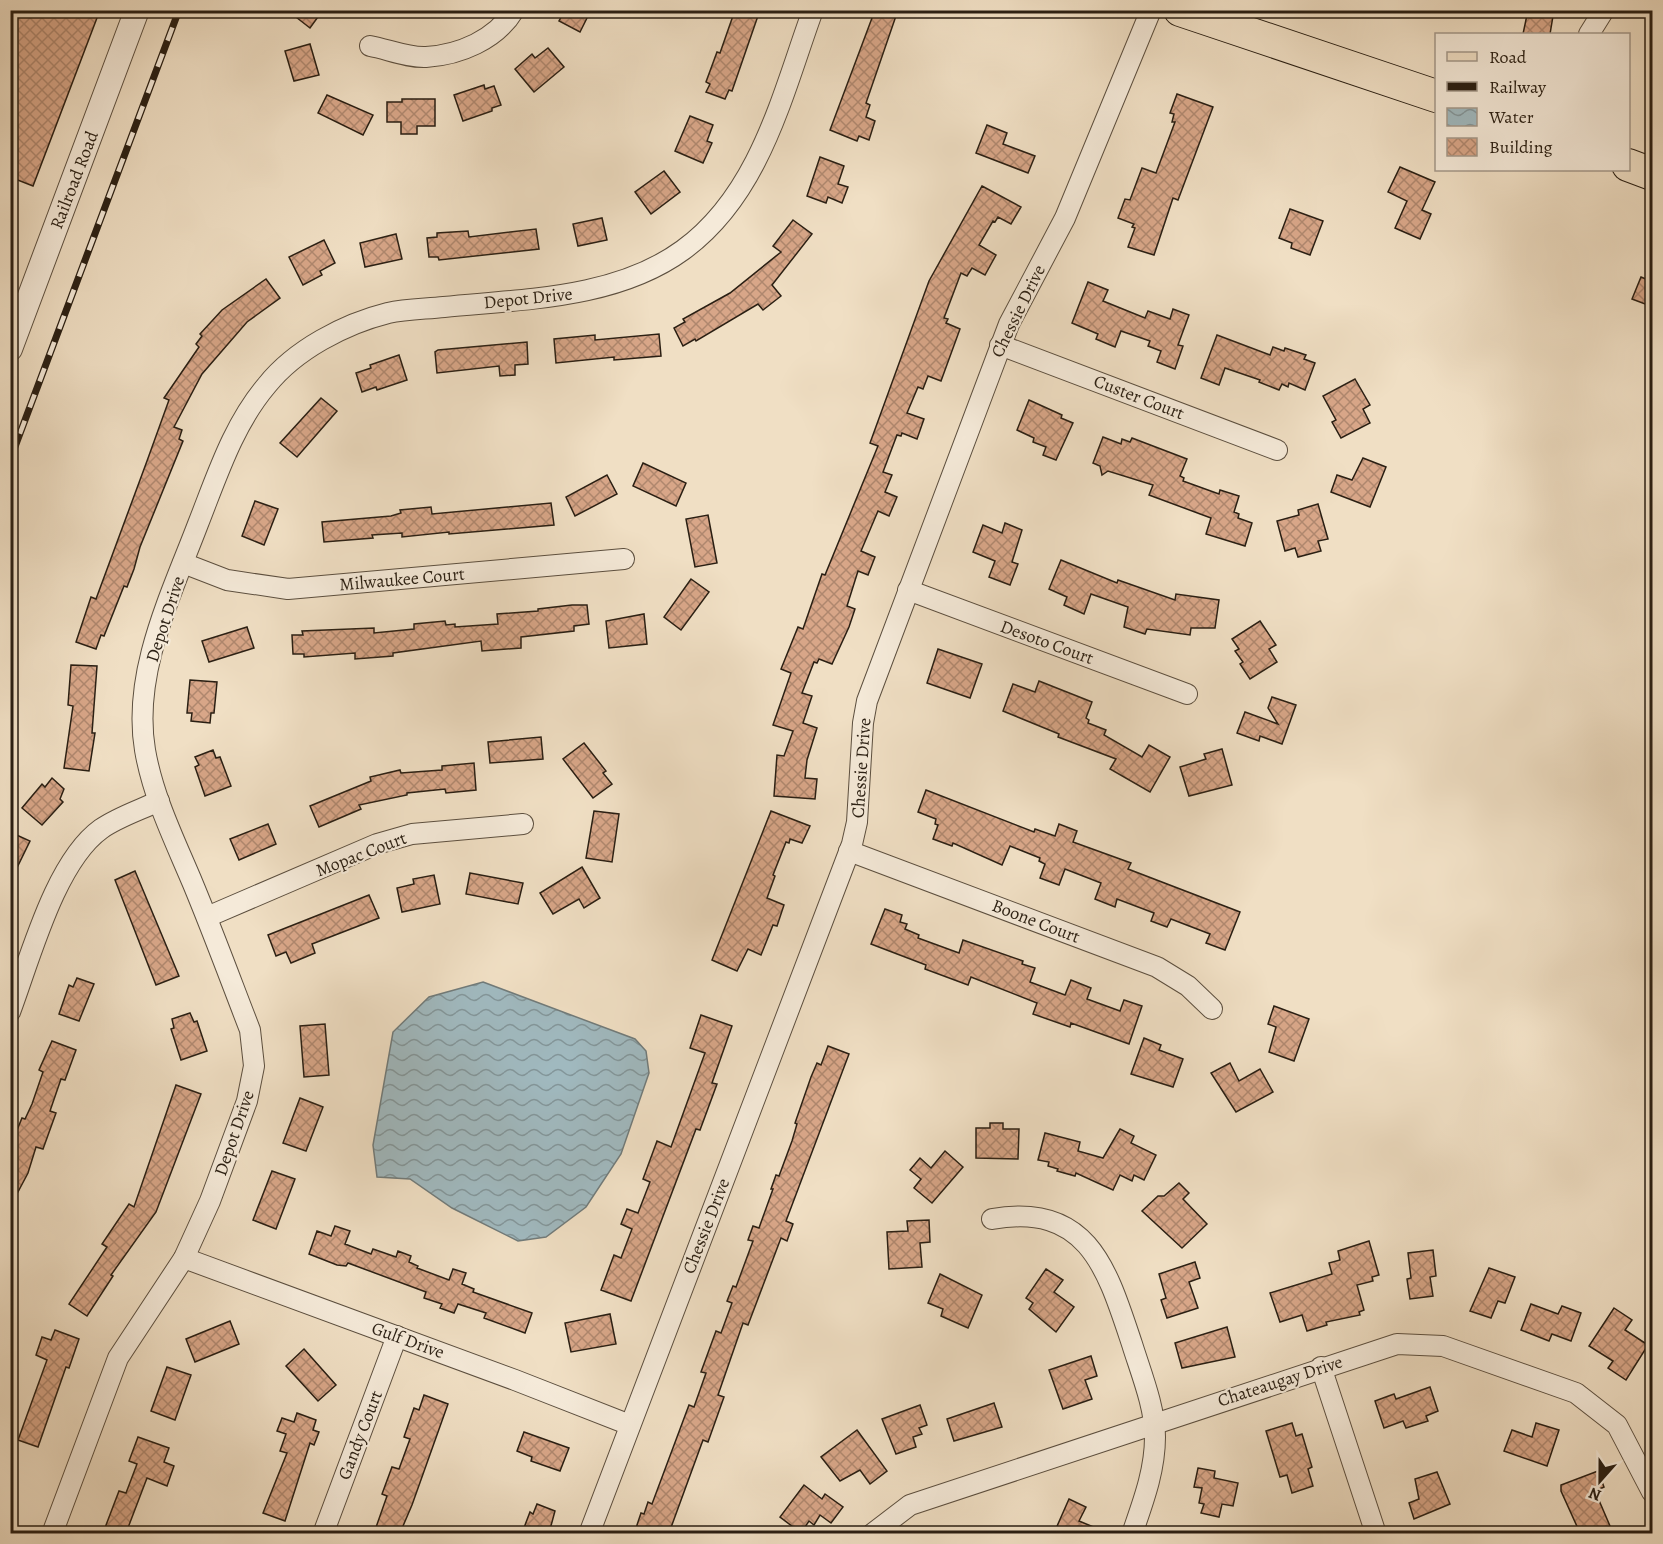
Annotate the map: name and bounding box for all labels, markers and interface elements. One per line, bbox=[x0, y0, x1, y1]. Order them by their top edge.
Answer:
legend bbox=[1435, 33, 1630, 171]
text: Road bbox=[1489, 45, 1527, 69]
text: Railway bbox=[1489, 75, 1547, 99]
text: Water bbox=[1488, 105, 1534, 129]
street label: Railroad Road bbox=[44, 127, 104, 233]
text: Building bbox=[1489, 135, 1553, 159]
street label: Chessie Drive bbox=[985, 261, 1051, 361]
street label: Depot Drive bbox=[482, 281, 574, 315]
street label: Custer Court bbox=[1090, 369, 1188, 425]
street label: Milwaukee Court bbox=[338, 562, 466, 596]
street label: Depot Drive bbox=[140, 573, 190, 665]
street label: Desoto Court bbox=[997, 614, 1097, 670]
street label: Chessie Drive bbox=[846, 717, 876, 819]
street label: Mopac Court bbox=[312, 826, 410, 882]
street label: Boone Court bbox=[989, 893, 1083, 949]
street label: Depot Drive bbox=[208, 1087, 260, 1179]
street label: Chessie Drive bbox=[677, 1175, 735, 1277]
street label: Gulf Drive bbox=[368, 1316, 448, 1364]
street label: Chateaugay Drive bbox=[1214, 1349, 1346, 1413]
street label: Gandy Court bbox=[332, 1387, 388, 1483]
north arrow bbox=[1570, 1451, 1630, 1511]
text: N bbox=[1585, 1482, 1604, 1506]

